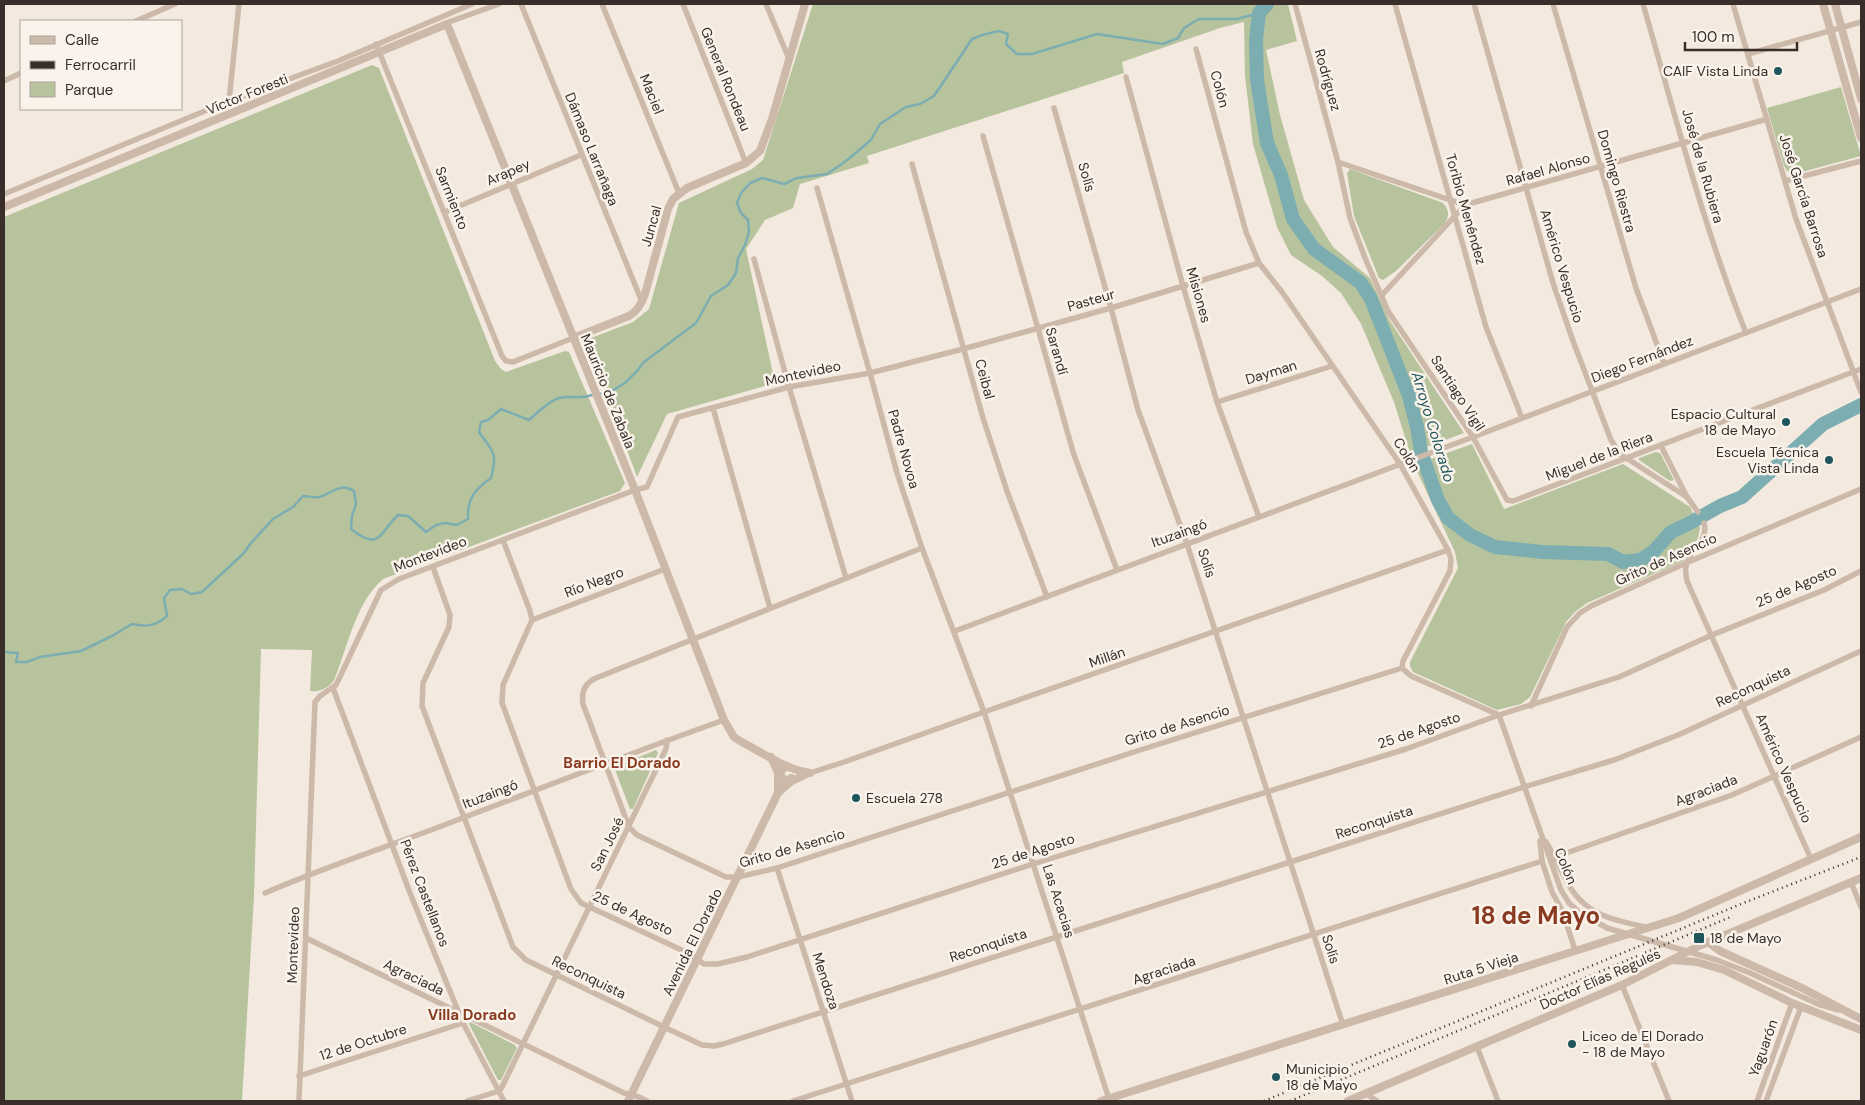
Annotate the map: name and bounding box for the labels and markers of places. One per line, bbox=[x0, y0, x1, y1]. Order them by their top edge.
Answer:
place label: CAIF Vista Linda bbox=[1663, 62, 1768, 80]
marker: CAIF Vista Linda bbox=[1772, 65, 1784, 77]
place label: Espacio Cultural 18 de Mayo bbox=[1671, 405, 1776, 439]
marker: Espacio Cultural 18 de Mayo bbox=[1780, 416, 1792, 428]
place label: Escuela Técnica Vista Linda bbox=[1716, 443, 1819, 477]
marker: Escuela Técnica Vista Linda bbox=[1823, 454, 1835, 466]
place label: Escuela 278 bbox=[866, 789, 943, 807]
marker: Escuela 278 bbox=[850, 792, 862, 804]
place label: 18 de Mayo bbox=[1710, 929, 1782, 947]
marker: 18 de Mayo bbox=[1692, 931, 1706, 945]
place label: Liceo de El Dorado - 18 de Mayo bbox=[1582, 1027, 1704, 1061]
marker: Liceo de El Dorado - 18 de Mayo bbox=[1566, 1038, 1578, 1050]
place label: Municipio 18 de Mayo bbox=[1286, 1060, 1358, 1094]
marker: Municipio 18 de Mayo bbox=[1270, 1071, 1282, 1083]

